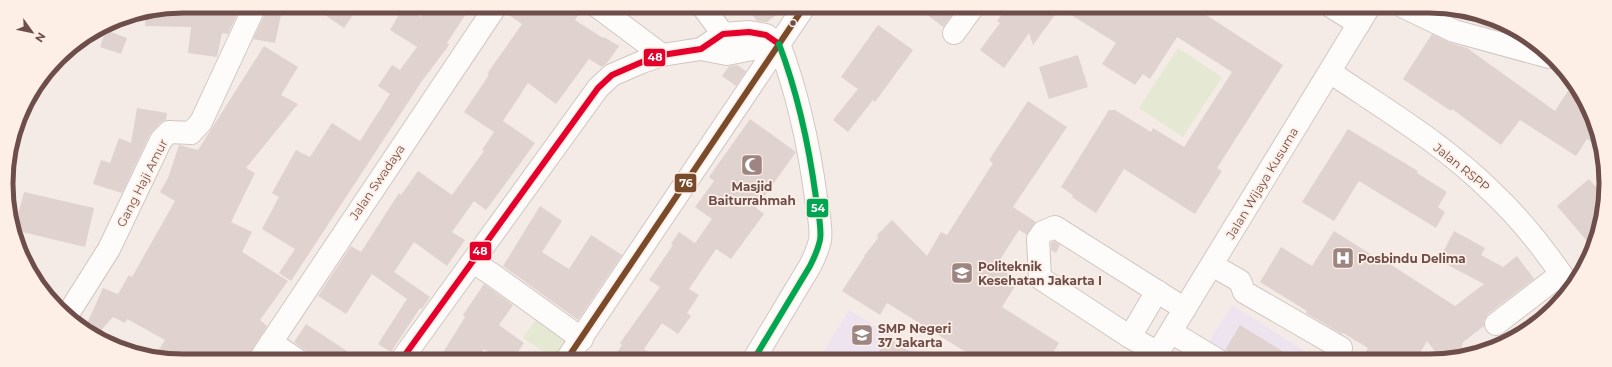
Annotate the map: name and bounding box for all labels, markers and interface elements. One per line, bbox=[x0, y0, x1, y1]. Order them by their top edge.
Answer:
north arrow bbox=[12, 12, 52, 52]
unlabelled marker bbox=[788, 18, 798, 28]
text: N bbox=[32, 30, 49, 45]
line badge: 48 bbox=[643, 48, 666, 67]
text: 48 bbox=[648, 50, 662, 64]
street label: Jalan Wijaya Kusuma bbox=[1222, 124, 1301, 242]
street label: Gang Haji Amur bbox=[113, 136, 171, 229]
street label: Jalan RSPP bbox=[1430, 139, 1493, 194]
street label: Jalan Swadaya bbox=[346, 141, 408, 223]
mosque icon: Masjid Baiturrahmah bbox=[739, 152, 765, 178]
line badge: 76 bbox=[674, 173, 697, 193]
text: 76 bbox=[679, 176, 693, 190]
place label: Masjid Baiturrahmah bbox=[708, 179, 796, 208]
line badge: 54 bbox=[806, 198, 829, 218]
text: 54 bbox=[811, 201, 825, 215]
line badge: 48 bbox=[469, 241, 492, 261]
text: 48 bbox=[473, 244, 487, 258]
hospital icon: Posbindu Delima bbox=[1330, 245, 1356, 271]
place label: Posbindu Delima bbox=[1358, 251, 1466, 266]
place label: Politeknik Kesehatan Jakarta I bbox=[978, 259, 1102, 288]
school or university icon: Politeknik Kesehatan Jakarta I bbox=[949, 260, 975, 286]
place label: SMP Negeri 37 Jakarta bbox=[877, 321, 951, 350]
school or university icon: SMP Negeri 37 Jakarta bbox=[849, 322, 875, 348]

